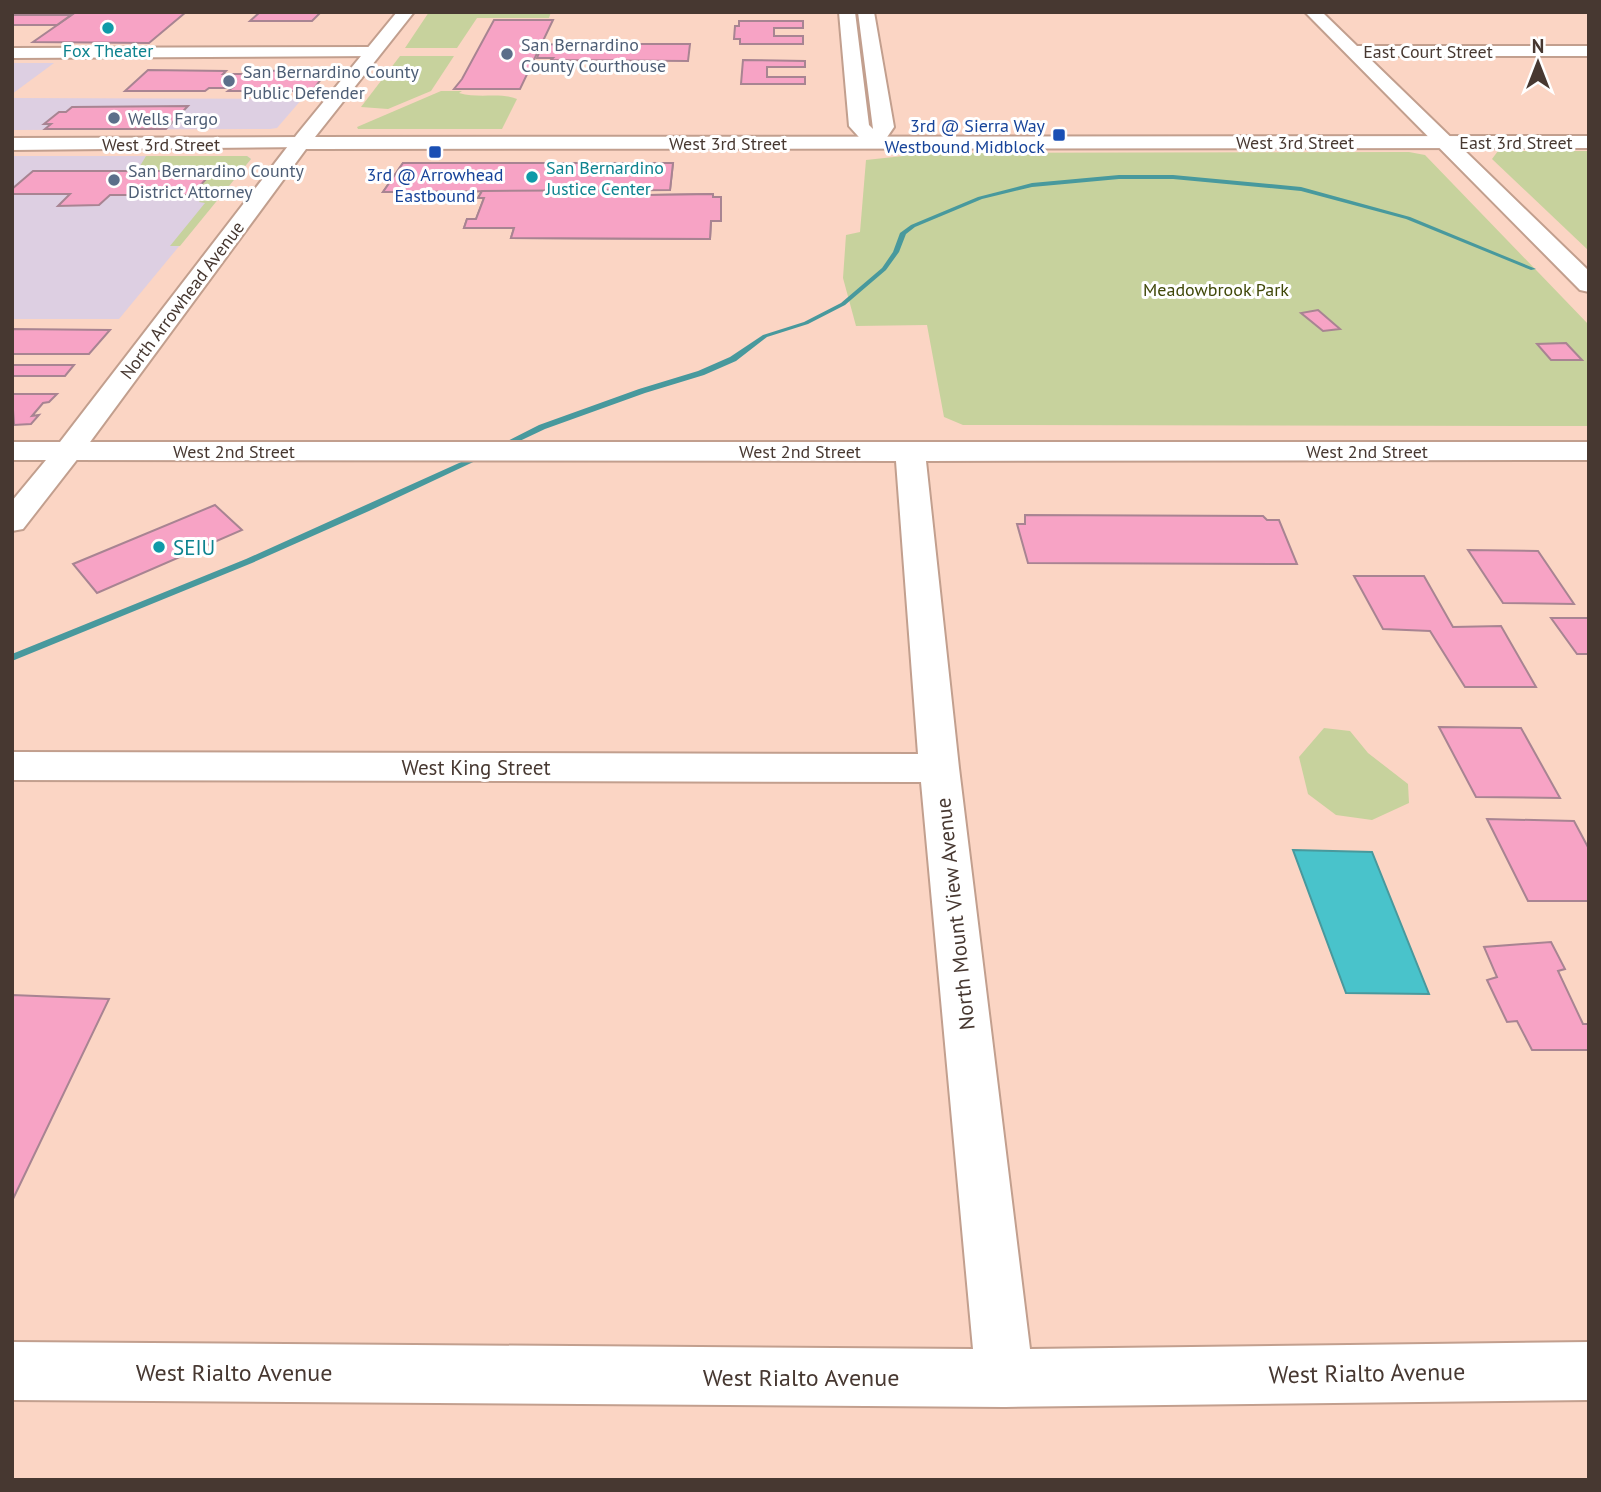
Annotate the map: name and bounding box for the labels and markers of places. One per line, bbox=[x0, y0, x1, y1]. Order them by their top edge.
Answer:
marker: Fox Theater bbox=[100, 20, 116, 36]
place label: San Bernardino County Courthouse bbox=[521, 33, 666, 77]
place label: Fox Theater bbox=[63, 39, 153, 62]
marker: San Bernardino County Courthouse bbox=[499, 46, 515, 62]
place label: San Bernardino County Public Defender bbox=[243, 60, 420, 104]
marker: San Bernardino County Public Defender bbox=[221, 73, 237, 89]
place label: Wells Fargo bbox=[128, 107, 218, 130]
marker: Wells Fargo bbox=[106, 110, 122, 126]
place label: 3rd @ Sierra Way Westbound Midblock bbox=[885, 114, 1046, 158]
marker: 3rd @ Sierra Way Westbound Midblock bbox=[1051, 127, 1067, 143]
marker: 3rd @ Arrowhead Eastbound bbox=[427, 144, 443, 160]
place label: San Bernardino Justice Center bbox=[545, 156, 664, 200]
place label: San Bernardino County District Attorney bbox=[128, 159, 305, 203]
place label: 3rd @ Arrowhead Eastbound bbox=[367, 163, 503, 207]
marker: San Bernardino Justice Center bbox=[524, 169, 540, 185]
marker: San Bernardino County District Attorney bbox=[106, 172, 122, 188]
place label: SEIU bbox=[173, 534, 215, 561]
marker: SEIU bbox=[151, 539, 167, 555]

